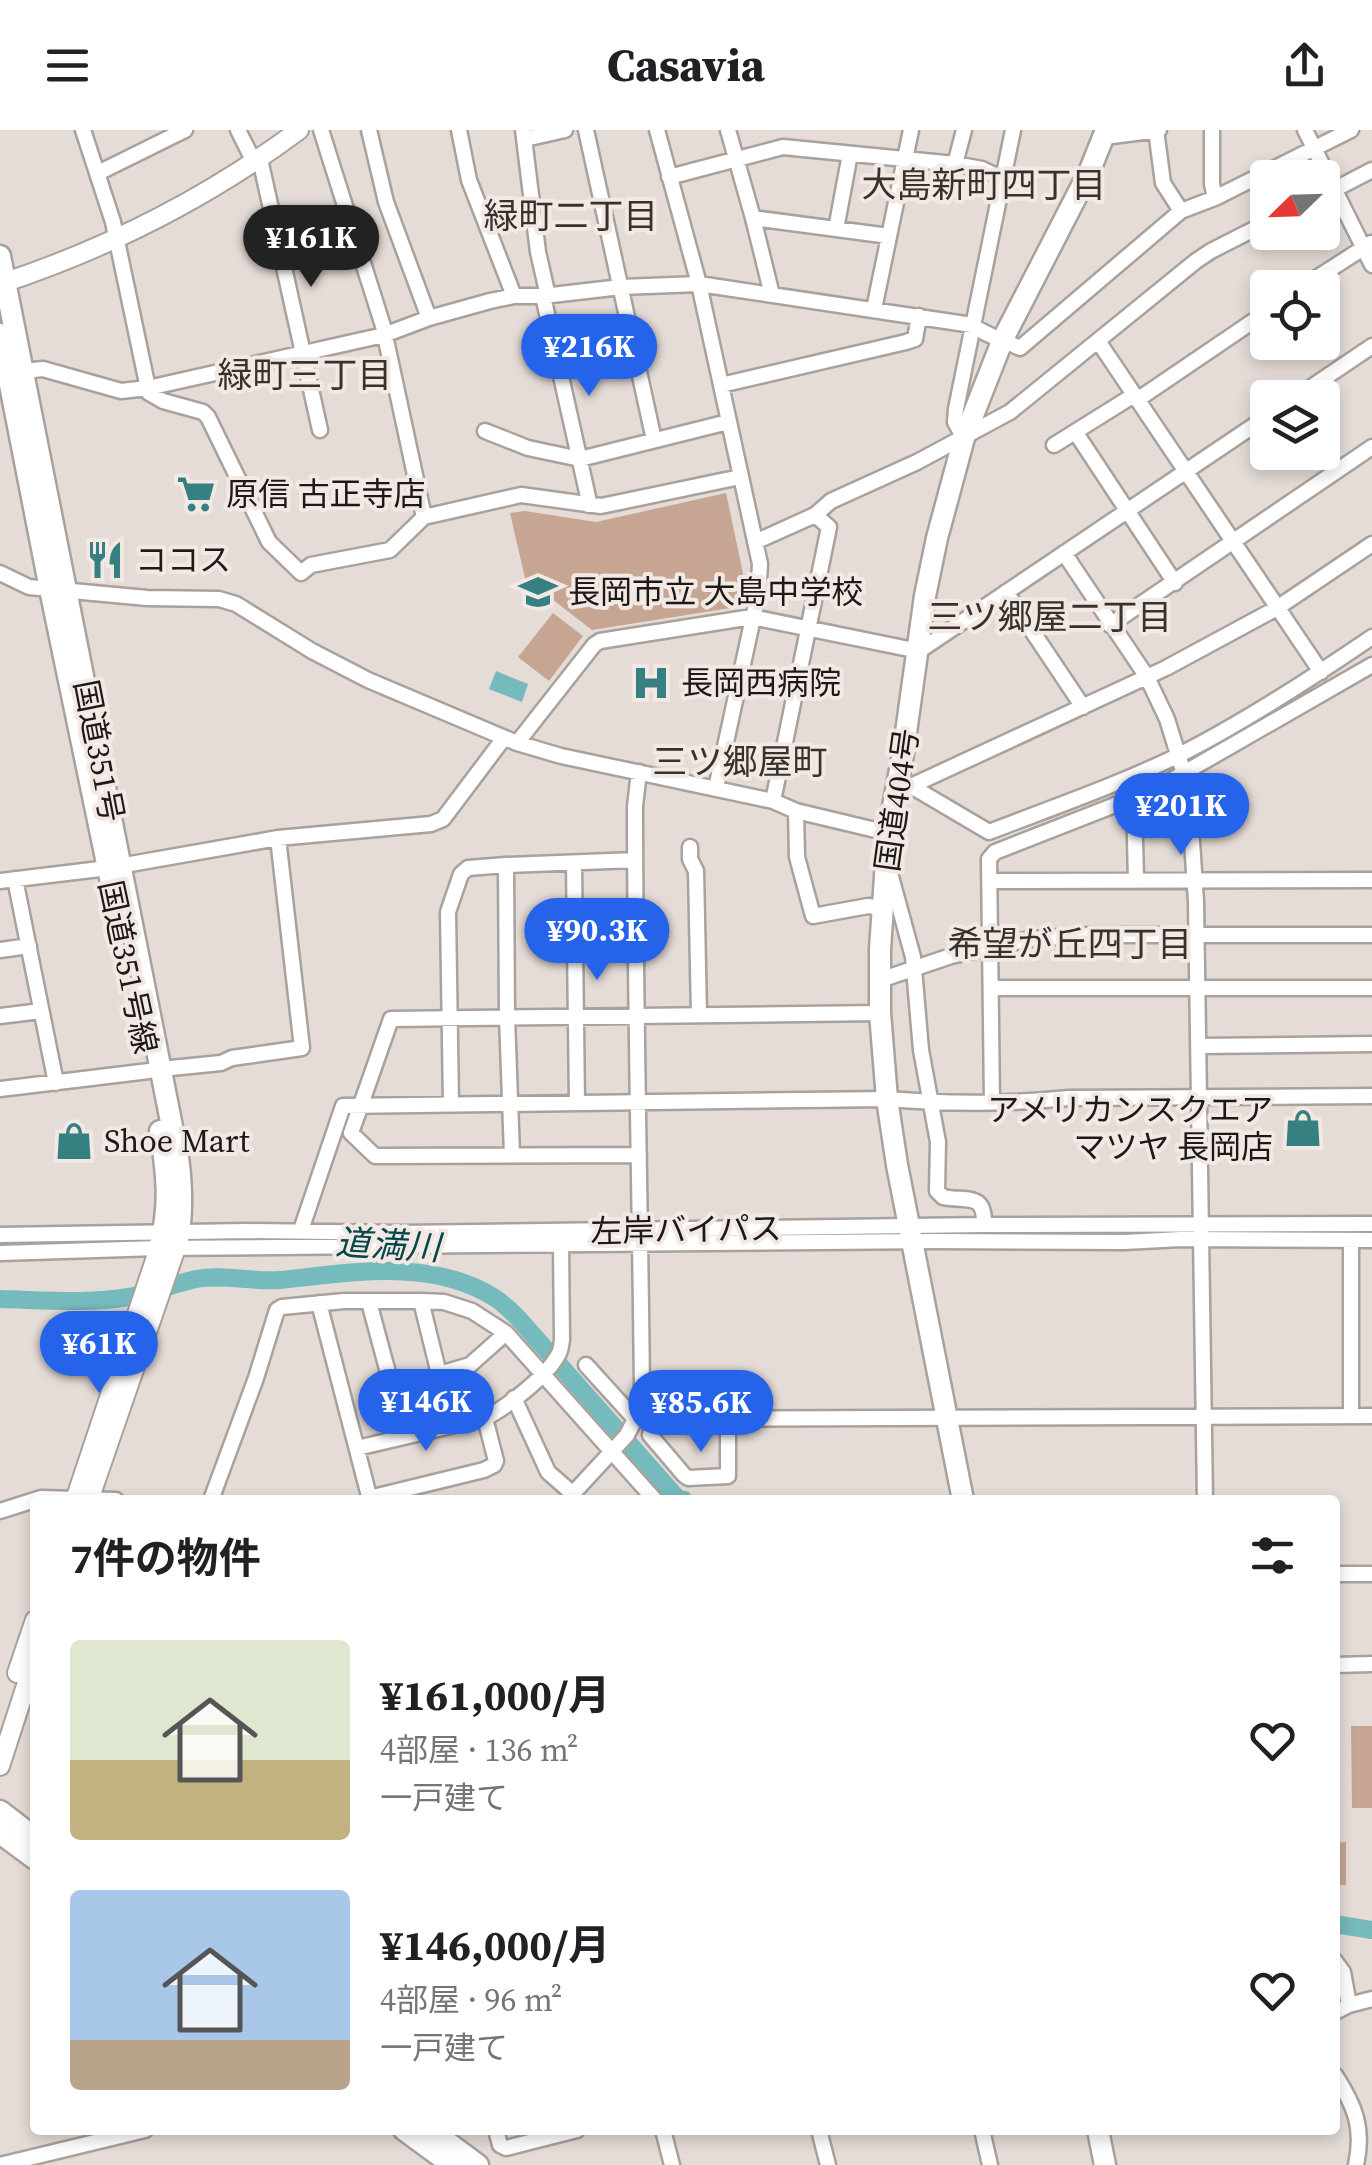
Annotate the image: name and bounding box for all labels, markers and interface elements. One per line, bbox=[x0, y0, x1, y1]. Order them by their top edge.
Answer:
text: Casavia bbox=[607, 34, 765, 96]
icon: menu bbox=[40, 38, 95, 93]
icon: share bbox=[1277, 38, 1332, 93]
north arrow bbox=[1250, 160, 1340, 250]
map controls bbox=[1250, 160, 1340, 470]
district label: 大島新町四丁目 bbox=[861, 161, 1107, 209]
district label: 緑町二丁目 bbox=[483, 192, 659, 240]
pin: ¥161K bbox=[241, 205, 381, 290]
text: ¥161K bbox=[265, 215, 357, 259]
button: locate bbox=[1250, 270, 1340, 360]
pin: ¥216K bbox=[519, 314, 659, 399]
text: ¥216K bbox=[543, 324, 635, 368]
district label: 緑町三丁目 bbox=[217, 351, 393, 399]
button: layers bbox=[1250, 380, 1340, 470]
place label: 原信 古正寺店 bbox=[226, 472, 425, 516]
supermarket icon: 原信 古正寺店 bbox=[175, 473, 217, 515]
place label: ココス bbox=[135, 538, 231, 582]
restaurant icon: ココス bbox=[84, 539, 126, 581]
place label: 長岡市立 大島中学校 bbox=[568, 570, 863, 614]
school or university icon: 長岡市立 大島中学校 bbox=[517, 571, 559, 613]
district label: 三ツ郷屋二丁目 bbox=[927, 593, 1173, 641]
place label: 長岡西病院 bbox=[681, 661, 841, 705]
hospital icon: 長岡西病院 bbox=[630, 662, 672, 704]
street label: 国道351号 bbox=[64, 676, 134, 826]
street label: 国道404号 bbox=[865, 726, 929, 874]
district label: 三ツ郷屋町 bbox=[652, 738, 828, 786]
pin: ¥201K bbox=[1111, 773, 1251, 858]
text: ¥201K bbox=[1135, 783, 1227, 827]
street label: 国道351号線 bbox=[88, 876, 168, 1058]
pin: ¥90.3K bbox=[516, 898, 678, 983]
text: ¥90.3K bbox=[546, 908, 648, 952]
district label: 希望が丘四丁目 bbox=[947, 920, 1193, 968]
place label: アメリカンスクエア マツヤ 長岡店 bbox=[987, 1088, 1273, 1169]
shop icon: アメリカンスクエア マツヤ 長岡店 bbox=[1282, 1107, 1324, 1149]
place label: Shoe Mart bbox=[104, 1119, 250, 1163]
shop icon: Shoe Mart bbox=[53, 1120, 95, 1162]
street label: 左岸バイパス bbox=[590, 1206, 782, 1254]
water label: 道満川 bbox=[334, 1218, 446, 1272]
pin: ¥61K bbox=[40, 1311, 158, 1396]
text: ¥61K bbox=[62, 1321, 136, 1365]
pin: ¥146K bbox=[356, 1369, 496, 1454]
pin: ¥85.6K bbox=[620, 1370, 782, 1455]
text: ¥146K bbox=[380, 1379, 472, 1423]
text: ¥85.6K bbox=[650, 1380, 752, 1424]
icon: filters bbox=[1245, 1528, 1300, 1583]
text: 7件の物件 bbox=[70, 1529, 261, 1587]
text: ¥161,000/月 bbox=[380, 1666, 610, 1724]
icon: home bbox=[150, 1680, 270, 1800]
icon: heart bbox=[1245, 1713, 1300, 1768]
text: 4部屋 · 136 m² bbox=[380, 1728, 578, 1772]
text: 一戸建て bbox=[380, 1776, 508, 1820]
text: ¥146,000/月 bbox=[380, 1916, 610, 1974]
icon: home bbox=[150, 1930, 270, 2050]
icon: heart bbox=[1245, 1963, 1300, 2018]
text: 4部屋 · 96 m² bbox=[380, 1978, 562, 2022]
text: 一戸建て bbox=[380, 2026, 508, 2070]

